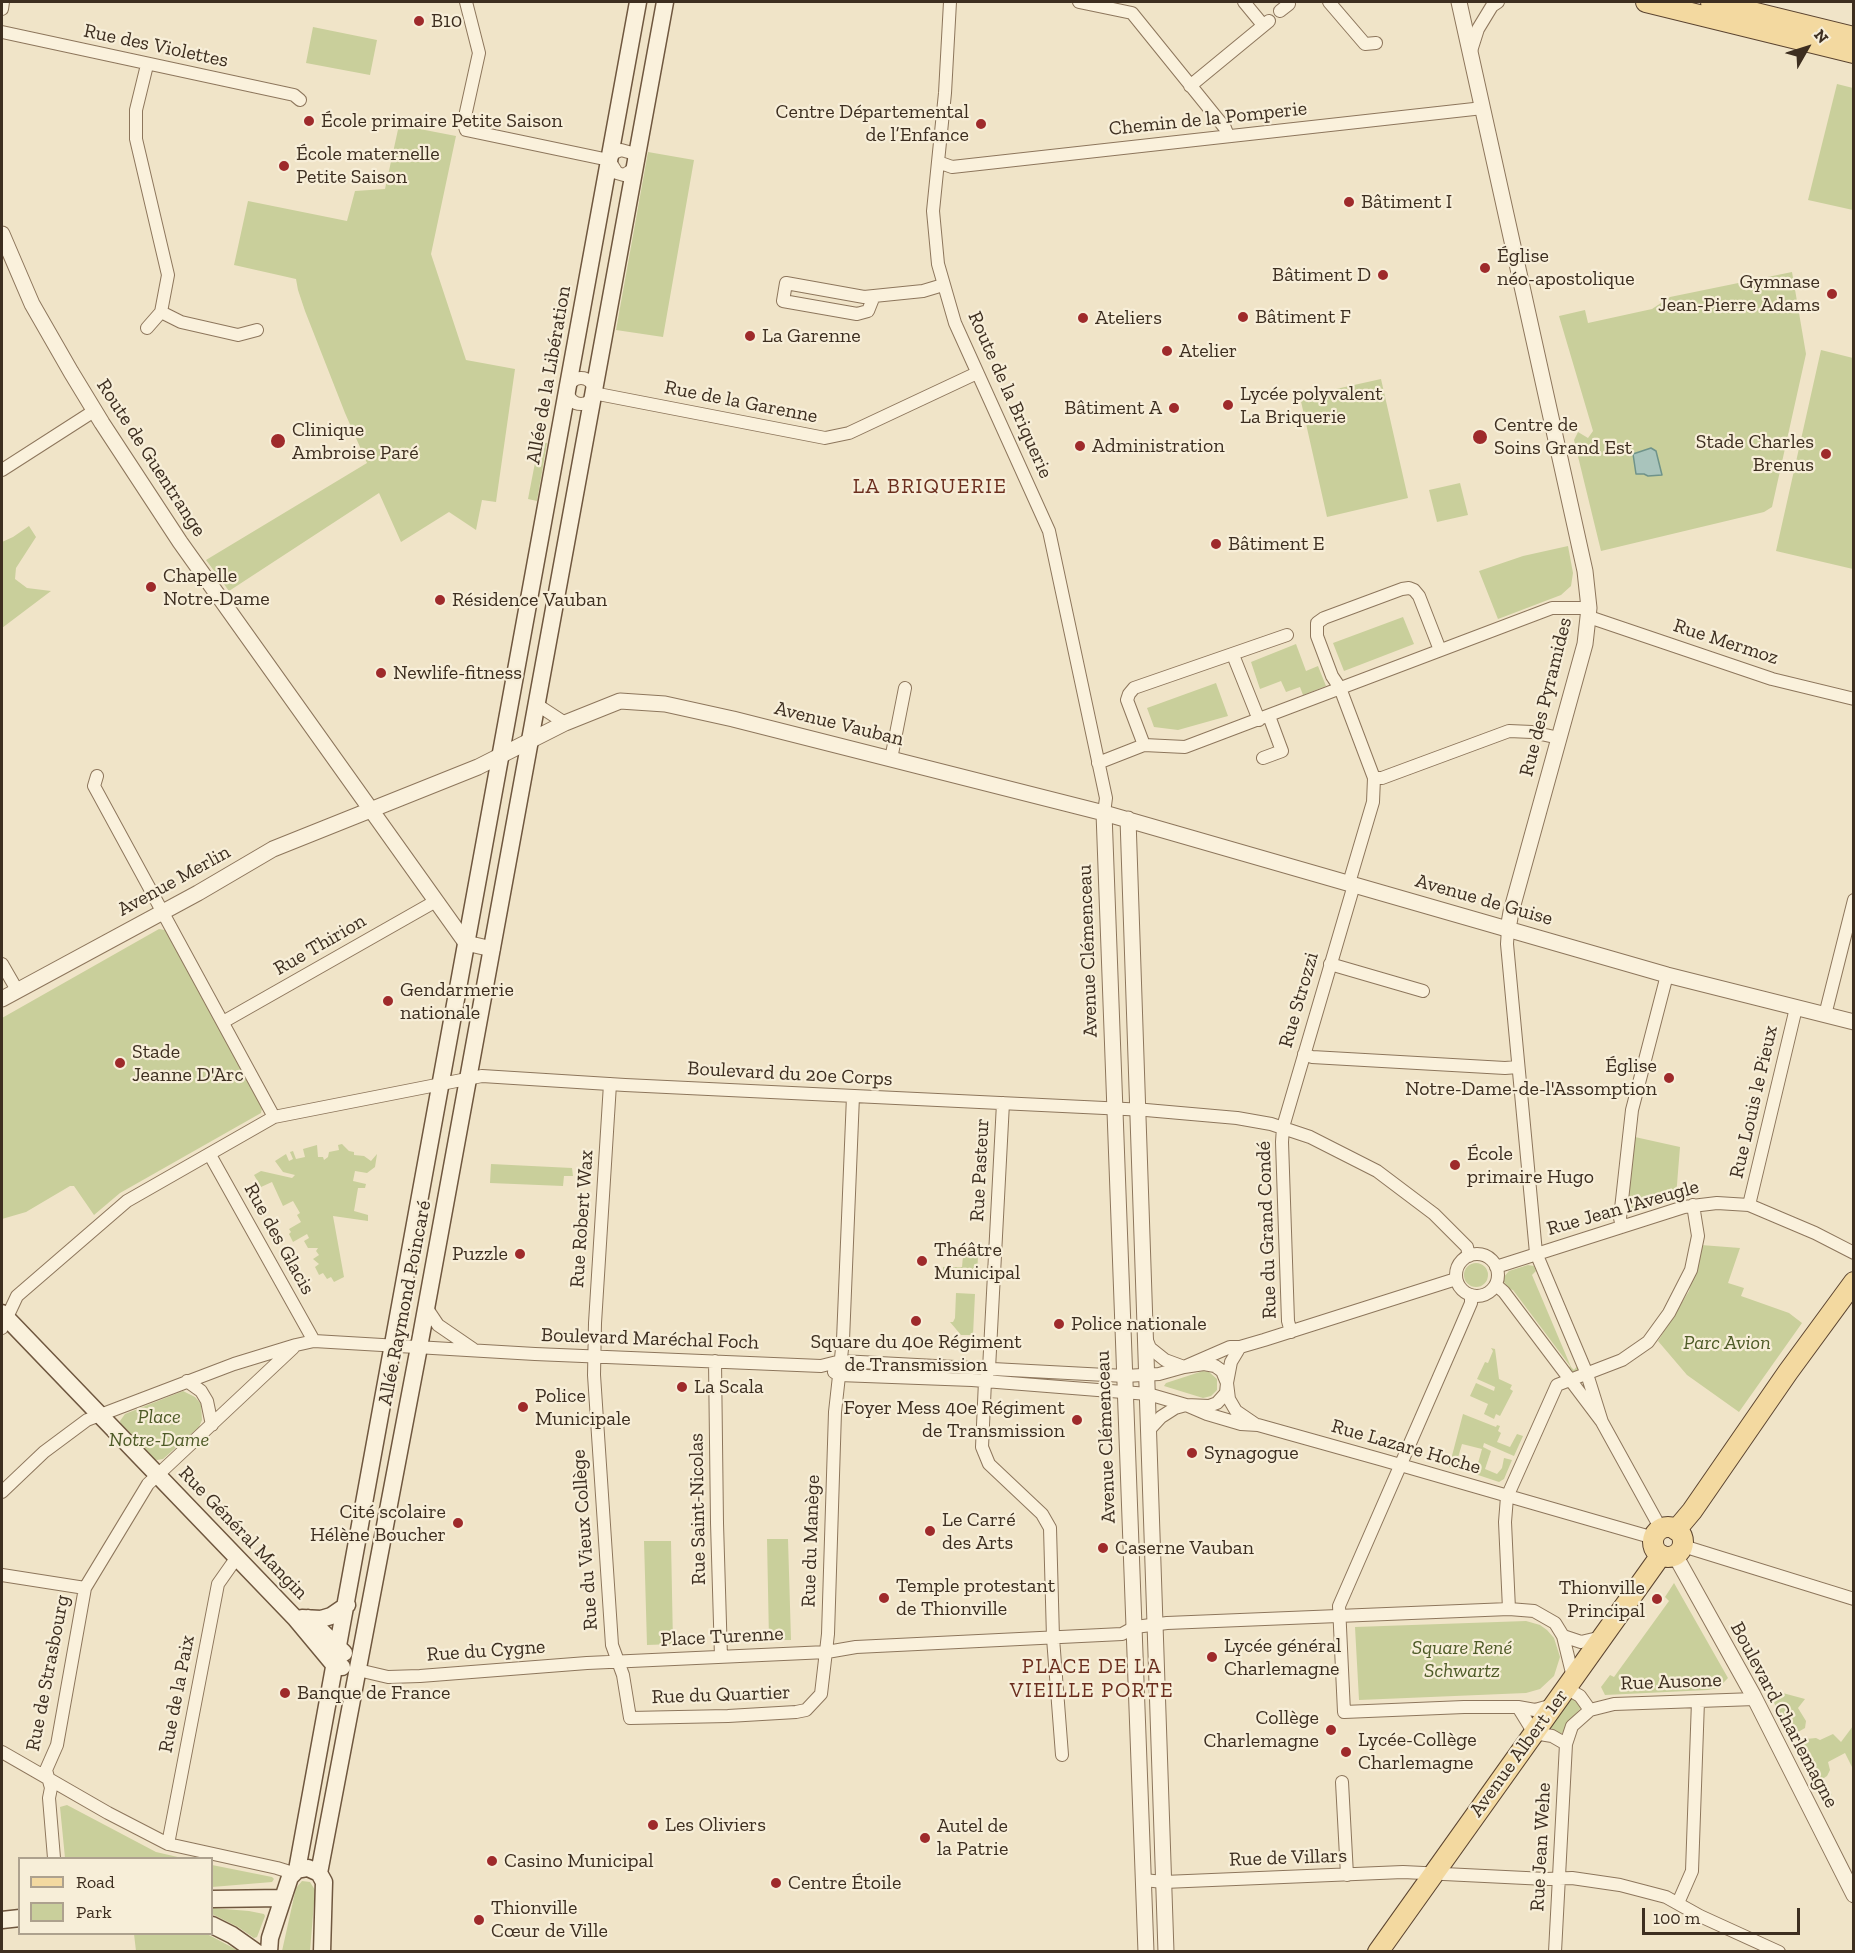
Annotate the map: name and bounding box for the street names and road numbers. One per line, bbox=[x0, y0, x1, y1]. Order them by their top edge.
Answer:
street label: Rue des Violettes bbox=[81, 19, 231, 73]
street label: Chemin de la Pomperie bbox=[1108, 97, 1308, 141]
street label: Allée de la Libération bbox=[521, 284, 577, 466]
street label: Route de la Briquerie bbox=[962, 308, 1058, 482]
street label: Route de Guentrange bbox=[91, 375, 211, 541]
street label: Rue de la Garenne bbox=[662, 375, 820, 429]
street label: Rue Mermoz bbox=[1670, 614, 1782, 670]
street label: Rue des Pyramides bbox=[1515, 615, 1577, 779]
street label: Avenue Vauban bbox=[772, 696, 906, 752]
street label: Avenue Merlin bbox=[113, 840, 235, 922]
street label: Avenue Clémenceau bbox=[1073, 864, 1103, 1038]
street label: Avenue de Guise bbox=[1413, 869, 1555, 931]
street label: Rue Thirion bbox=[270, 909, 370, 981]
street label: Rue Strozzi bbox=[1274, 949, 1324, 1051]
street label: Rue Louis le Pieux bbox=[1725, 1023, 1783, 1181]
street label: Boulevard du 20e Corps bbox=[687, 1057, 893, 1091]
street label: Rue Pasteur bbox=[965, 1118, 995, 1222]
street label: Rue du Grand Condé bbox=[1252, 1141, 1282, 1319]
street label: Rue Robert Wax bbox=[565, 1149, 599, 1289]
street label: Rue Jean l'Aveugle bbox=[1544, 1175, 1702, 1241]
street label: Rue des Glacis bbox=[239, 1179, 319, 1299]
street label: Allée Raymond Poincaré bbox=[373, 1198, 437, 1408]
street label: Boulevard Maréchal Foch bbox=[541, 1323, 759, 1355]
street label: Avenue Clémenceau bbox=[1091, 1350, 1121, 1524]
street label: Rue Lazare Hoche bbox=[1329, 1414, 1483, 1480]
street label: Rue Saint-Nicolas bbox=[685, 1433, 711, 1585]
street label: Rue du Vieux Collège bbox=[567, 1449, 603, 1631]
street label: Rue Général Mangin bbox=[173, 1461, 313, 1605]
street label: Rue du Manège bbox=[797, 1474, 825, 1608]
street label: Rue de Strasbourg bbox=[21, 1593, 75, 1753]
street label: Boulevard Charlemagne bbox=[1725, 1618, 1843, 1812]
street label: Place Turenne bbox=[660, 1622, 784, 1652]
street label: Rue de la Paix bbox=[154, 1633, 200, 1755]
street label: Rue du Cygne bbox=[426, 1635, 546, 1667]
street label: Rue Ausone bbox=[1620, 1668, 1722, 1696]
street label: Rue du Quartier bbox=[651, 1681, 791, 1709]
street label: Avenue Albert 1er bbox=[1465, 1684, 1573, 1822]
street label: Rue Jean Wehe bbox=[1526, 1782, 1556, 1912]
street label: Rue de Villars bbox=[1229, 1844, 1347, 1872]

